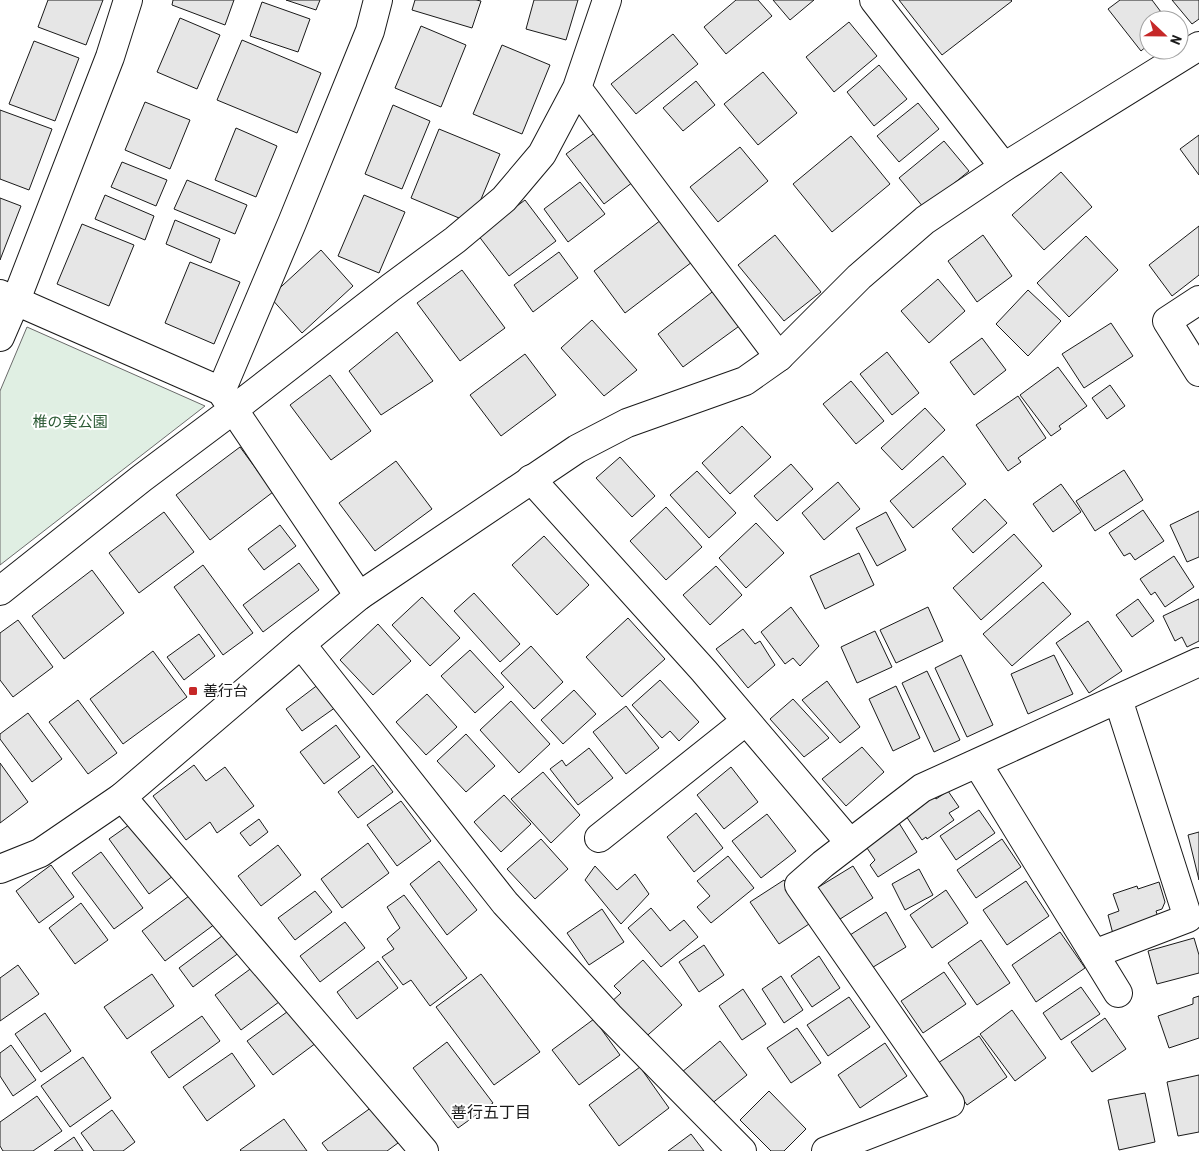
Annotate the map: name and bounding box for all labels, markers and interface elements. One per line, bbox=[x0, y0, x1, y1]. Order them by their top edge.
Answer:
north arrow bbox=[1139, 10, 1189, 60]
text: N bbox=[1167, 33, 1185, 47]
park label: 椎の実公園 bbox=[32, 413, 108, 431]
place label: 善行台 bbox=[203, 682, 248, 700]
marker: 善行台 bbox=[187, 685, 199, 697]
district label: 善行五丁目 bbox=[451, 1103, 531, 1122]

